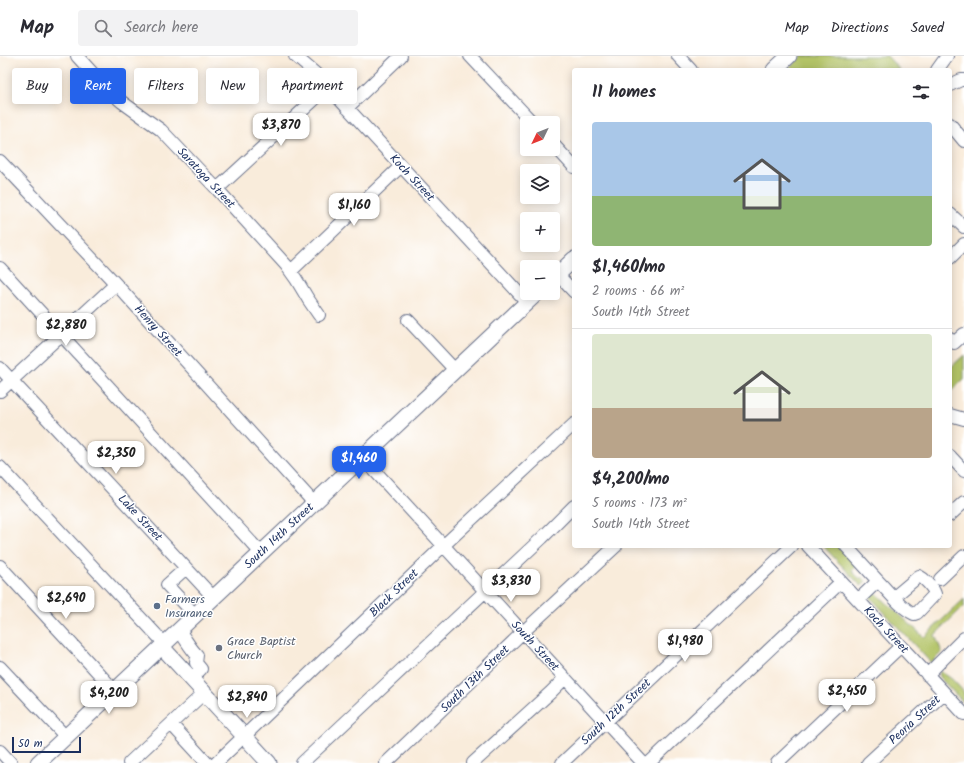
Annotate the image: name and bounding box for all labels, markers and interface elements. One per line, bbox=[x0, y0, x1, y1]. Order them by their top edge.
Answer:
search box bbox=[78, 10, 358, 46]
text: Map bbox=[20, 13, 54, 43]
text: Search here bbox=[124, 16, 198, 40]
icon: search bbox=[92, 17, 114, 39]
text: Map bbox=[784, 17, 809, 39]
text: Directions bbox=[831, 17, 889, 39]
text: Saved bbox=[911, 17, 944, 39]
chip: Buy bbox=[12, 68, 62, 104]
chip: Rent bbox=[70, 68, 126, 104]
chip: Filters bbox=[134, 68, 198, 104]
chip: New bbox=[206, 68, 259, 104]
chip: Apartment bbox=[267, 68, 357, 104]
text: 11 homes bbox=[592, 79, 656, 106]
icon: filters bbox=[910, 81, 932, 103]
pin: $3,870 bbox=[248, 113, 314, 147]
text: $3,870 bbox=[262, 115, 300, 136]
north arrow bbox=[520, 116, 560, 156]
map controls bbox=[520, 116, 560, 300]
street label: Saratoga Street bbox=[172, 143, 240, 213]
icon: home bbox=[726, 148, 798, 220]
street label: Koch Street bbox=[385, 150, 439, 207]
button: layers bbox=[520, 164, 560, 204]
pin: $1,160 bbox=[321, 193, 387, 227]
text: $1,160 bbox=[338, 195, 370, 216]
button: + bbox=[520, 212, 560, 252]
text: $1,460/mo bbox=[592, 254, 665, 281]
button: − bbox=[520, 260, 560, 300]
text: 2 rooms · 66 m² bbox=[592, 281, 684, 302]
street label: Henry Street bbox=[129, 301, 187, 362]
text: South 14th Street bbox=[592, 302, 690, 323]
pin: $2,880 bbox=[33, 313, 99, 347]
text: $2,880 bbox=[46, 315, 86, 336]
icon: home bbox=[726, 360, 798, 432]
pin: $2,350 bbox=[83, 441, 149, 475]
text: $2,350 bbox=[96, 443, 136, 464]
pin: $1,460 bbox=[326, 446, 392, 480]
text: $1,460 bbox=[341, 448, 377, 469]
text: $4,200/mo bbox=[592, 466, 670, 493]
street label: Lake Street bbox=[113, 490, 167, 546]
text: 5 rooms · 173 m² bbox=[592, 493, 687, 514]
street label: South 14th Street bbox=[240, 498, 319, 574]
text: South 14th Street bbox=[592, 514, 690, 535]
street label: Black Street bbox=[365, 564, 423, 622]
pin: $3,830 bbox=[478, 569, 544, 603]
text: $3,830 bbox=[491, 571, 531, 592]
pin: $2,690 bbox=[33, 586, 99, 620]
text: $2,690 bbox=[47, 588, 85, 609]
place label: Farmers Insurance bbox=[165, 590, 213, 623]
marker: Farmers Insurance bbox=[152, 601, 162, 611]
street label: Koch Street bbox=[859, 602, 913, 659]
street label: South Street bbox=[506, 616, 564, 676]
pin: $1,980 bbox=[652, 629, 718, 663]
text: $1,980 bbox=[667, 631, 703, 652]
place label: Grace Baptist Church bbox=[227, 632, 296, 665]
street label: South 13th Street bbox=[436, 641, 514, 717]
marker: Grace Baptist Church bbox=[214, 643, 224, 653]
street label: South 12th Street bbox=[576, 674, 656, 750]
pin: $2,450 bbox=[814, 679, 880, 713]
pin: $4,200 bbox=[76, 681, 142, 715]
text: $2,450 bbox=[827, 681, 867, 702]
text: $4,200 bbox=[89, 683, 129, 704]
pin: $2,840 bbox=[214, 685, 280, 719]
text: $2,840 bbox=[227, 687, 267, 708]
street label: Peoria Street bbox=[885, 691, 946, 749]
scale bar bbox=[12, 735, 81, 754]
text: 50 m bbox=[18, 735, 43, 753]

